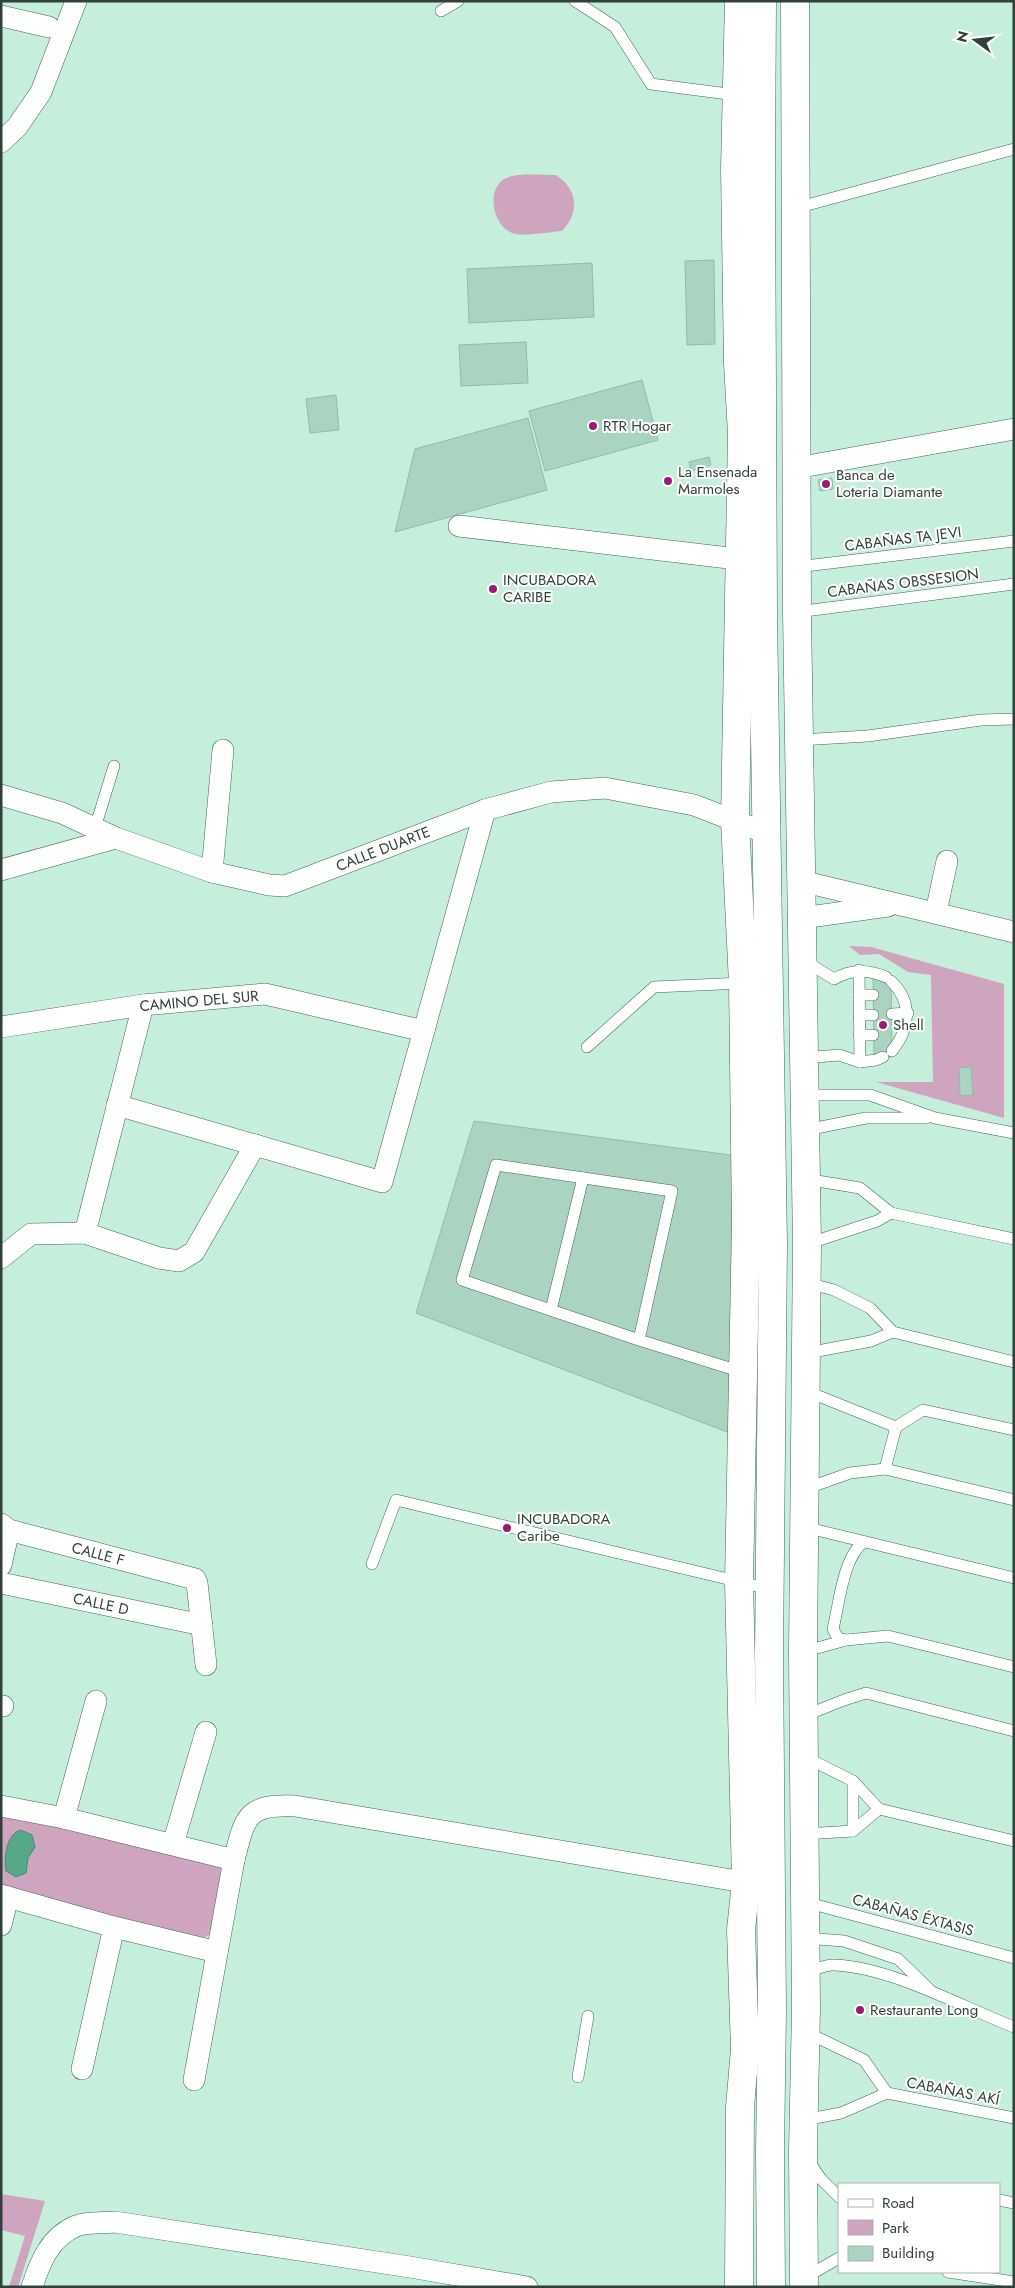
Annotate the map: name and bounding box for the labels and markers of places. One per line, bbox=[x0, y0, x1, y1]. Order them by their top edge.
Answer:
place label: RTR Hogar bbox=[603, 415, 672, 437]
marker: RTR Hogar bbox=[587, 420, 599, 432]
place label: La Ensenada Marmoles bbox=[678, 461, 757, 500]
place label: Banca de Loteria Diamante bbox=[836, 464, 943, 503]
marker: La Ensenada Marmoles bbox=[662, 475, 674, 487]
marker: Banca de Loteria Diamante bbox=[820, 478, 832, 490]
place label: INCUBADORA CARIBE bbox=[503, 569, 596, 608]
marker: INCUBADORA CARIBE bbox=[487, 583, 499, 595]
place label: Shell bbox=[893, 1014, 924, 1036]
marker: Shell bbox=[877, 1019, 889, 1031]
place label: INCUBADORA Caribe bbox=[517, 1508, 610, 1547]
marker: INCUBADORA Caribe bbox=[501, 1522, 513, 1534]
place label: Restaurante Long bbox=[870, 1999, 978, 2021]
marker: Restaurante Long bbox=[854, 2004, 866, 2016]

